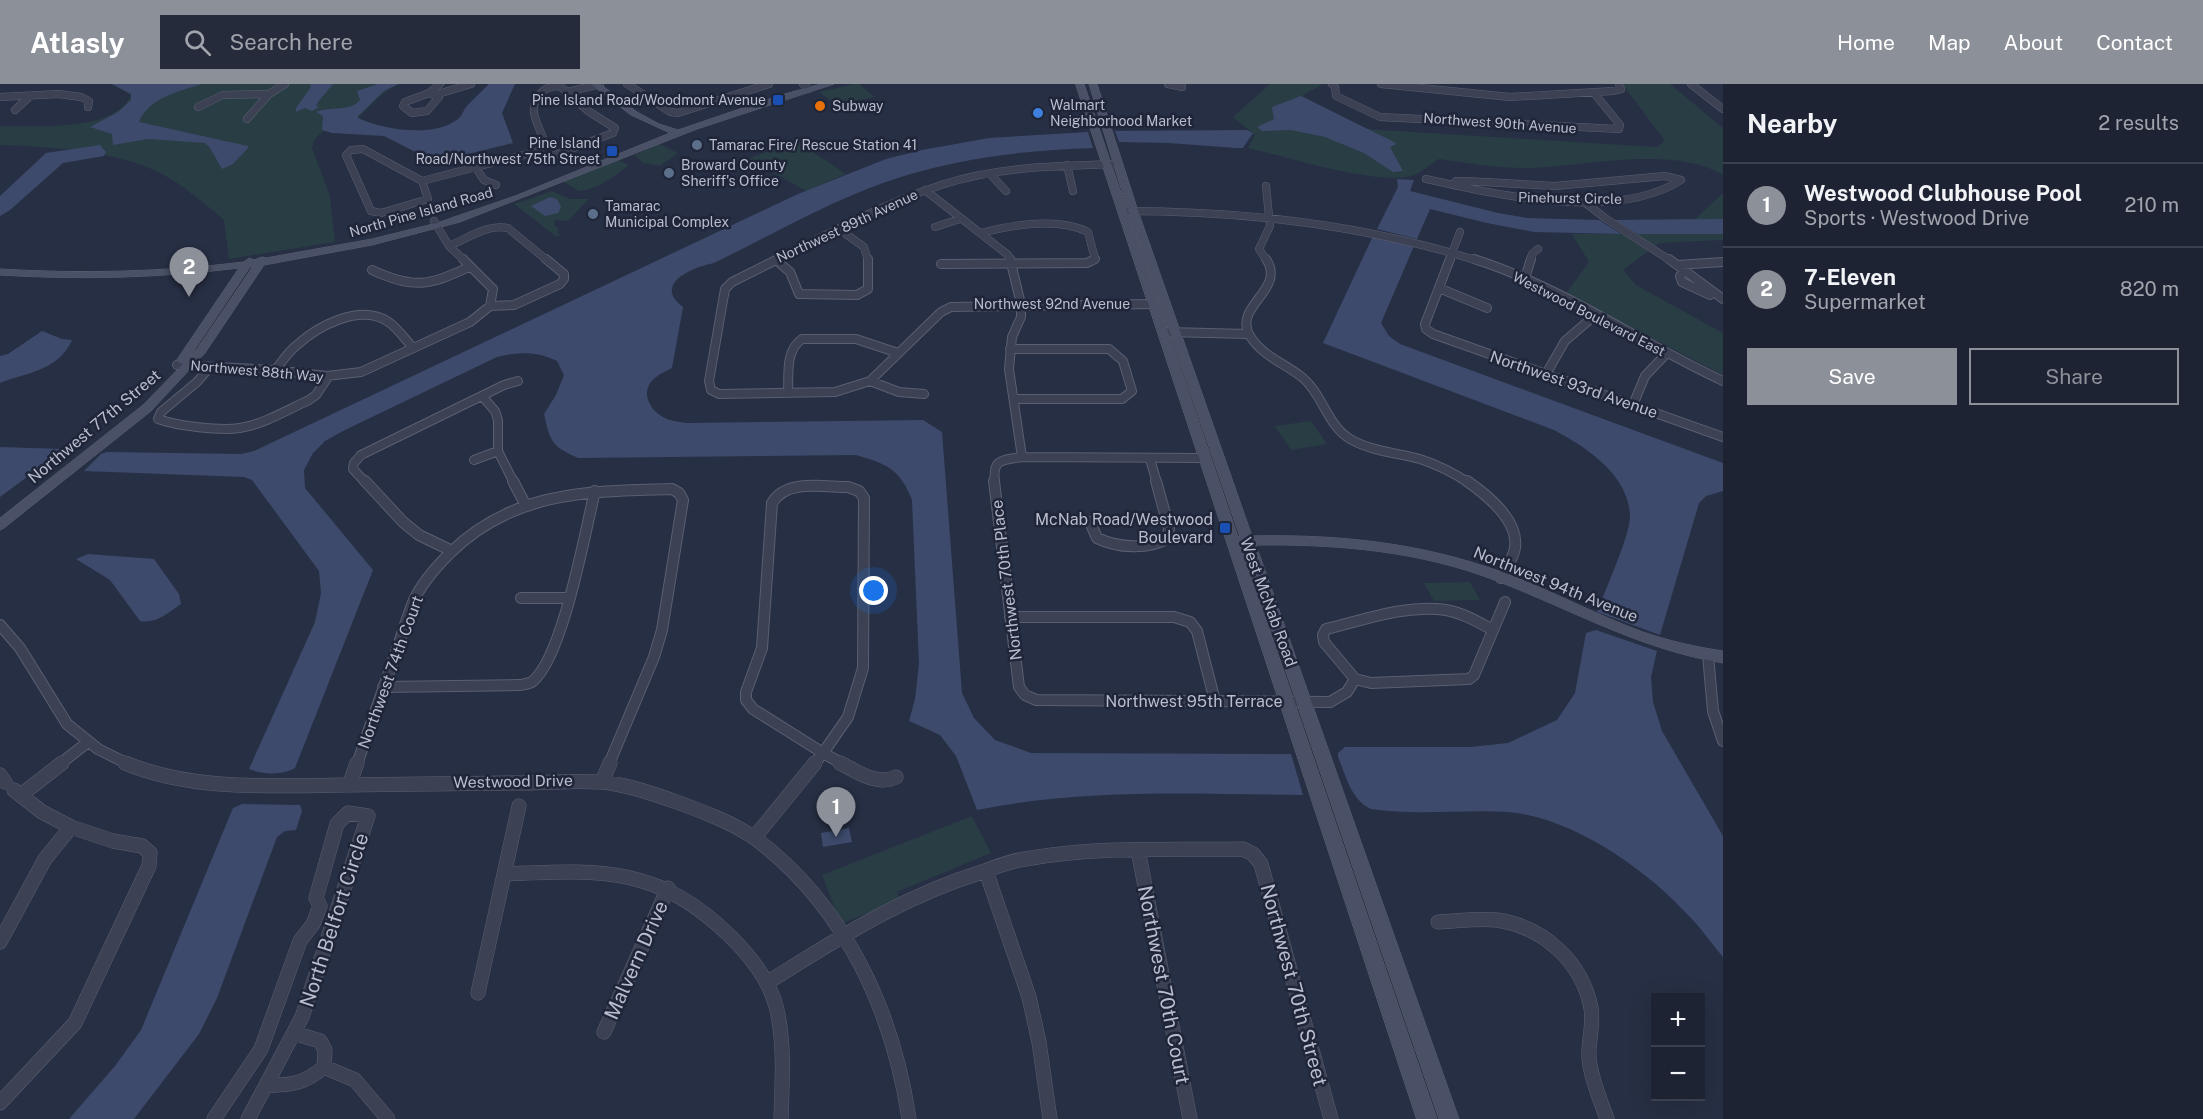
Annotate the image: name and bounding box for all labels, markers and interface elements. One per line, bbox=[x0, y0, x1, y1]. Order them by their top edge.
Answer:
search box bbox=[160, 15, 580, 69]
text: Atlasly bbox=[30, 26, 124, 59]
icon: search bbox=[181, 26, 214, 59]
text: Search here bbox=[229, 29, 353, 55]
text: Home bbox=[1837, 30, 1895, 55]
text: Map bbox=[1928, 30, 1971, 55]
text: About bbox=[2004, 30, 2063, 55]
text: Contact bbox=[2096, 30, 2173, 55]
place label: Pine Island Road/Woodmont Avenue bbox=[532, 92, 766, 108]
marker: Pine Island Road/Woodmont Avenue bbox=[771, 93, 785, 107]
place label: Walmart Neighborhood Market bbox=[1050, 97, 1192, 129]
place label: Subway bbox=[832, 98, 884, 114]
marker: Subway bbox=[813, 99, 827, 113]
marker: Walmart Neighborhood Market bbox=[1031, 106, 1045, 120]
text: Nearby bbox=[1747, 108, 1837, 139]
street label: Northwest 90th Avenue bbox=[1423, 110, 1577, 136]
text: 2 results bbox=[2098, 111, 2179, 135]
place label: Pine Island Road/Northwest 75th Street bbox=[415, 135, 600, 167]
place label: Tamarac Fire/ Rescue Station 41 bbox=[709, 137, 917, 153]
marker: Tamarac Fire/ Rescue Station 41 bbox=[690, 138, 704, 152]
marker: Pine Island Road/Northwest 75th Street bbox=[605, 144, 619, 158]
place label: Broward County Sheriff's Office bbox=[681, 157, 786, 189]
marker: Broward County Sheriff's Office bbox=[662, 166, 676, 180]
text: Westwood Clubhouse Pool bbox=[1804, 180, 2082, 206]
street label: North Pine Island Road bbox=[348, 184, 494, 240]
street label: Northwest 89th Avenue bbox=[774, 186, 920, 266]
street label: Pinehurst Circle bbox=[1518, 189, 1622, 207]
text: 1 bbox=[1762, 193, 1771, 217]
text: 210 m bbox=[2125, 193, 2179, 217]
place label: Tamarac Municipal Complex bbox=[605, 198, 729, 230]
text: Sports · Westwood Drive bbox=[1804, 206, 2029, 230]
marker: Tamarac Municipal Complex bbox=[586, 207, 600, 221]
pin: 2 bbox=[170, 248, 208, 297]
text: 7-Eleven bbox=[1804, 264, 1896, 290]
street label: Westwood Boulevard East bbox=[1510, 269, 1668, 359]
text: 2 bbox=[1760, 277, 1773, 301]
text: 820 m bbox=[2120, 277, 2179, 301]
text: Supermarket bbox=[1804, 290, 1926, 314]
street label: Northwest 92nd Avenue bbox=[974, 296, 1130, 312]
street label: Northwest 93rd Avenue bbox=[1488, 347, 1660, 422]
button: Save bbox=[1747, 348, 1957, 405]
button: Share bbox=[1969, 348, 2179, 405]
street label: Northwest 88th Way bbox=[190, 357, 325, 385]
street label: Northwest 77th Street bbox=[24, 365, 164, 487]
street label: Northwest 70th Place bbox=[987, 499, 1026, 661]
place label: McNab Road/Westwood Boulevard bbox=[1035, 510, 1213, 547]
marker: McNab Road/Westwood Boulevard bbox=[1218, 521, 1232, 535]
street label: West McNab Road bbox=[1236, 535, 1301, 669]
street label: Northwest 94th Avenue bbox=[1471, 543, 1641, 626]
your location bbox=[859, 576, 888, 605]
street label: Northwest 74th Court bbox=[354, 593, 427, 751]
street label: Northwest 95th Terrace bbox=[1105, 692, 1283, 711]
street label: Westwood Drive bbox=[453, 771, 573, 792]
pin: 1 bbox=[816, 788, 856, 837]
street label: North Belfort Circle bbox=[295, 830, 373, 1010]
street label: Northwest 70th Street bbox=[1255, 881, 1333, 1089]
street label: Northwest 70th Court bbox=[1133, 884, 1195, 1086]
street label: Malvern Drive bbox=[599, 897, 673, 1023]
map controls bbox=[1651, 993, 1705, 1101]
button: + bbox=[1651, 993, 1705, 1047]
button: − bbox=[1651, 1047, 1705, 1101]

